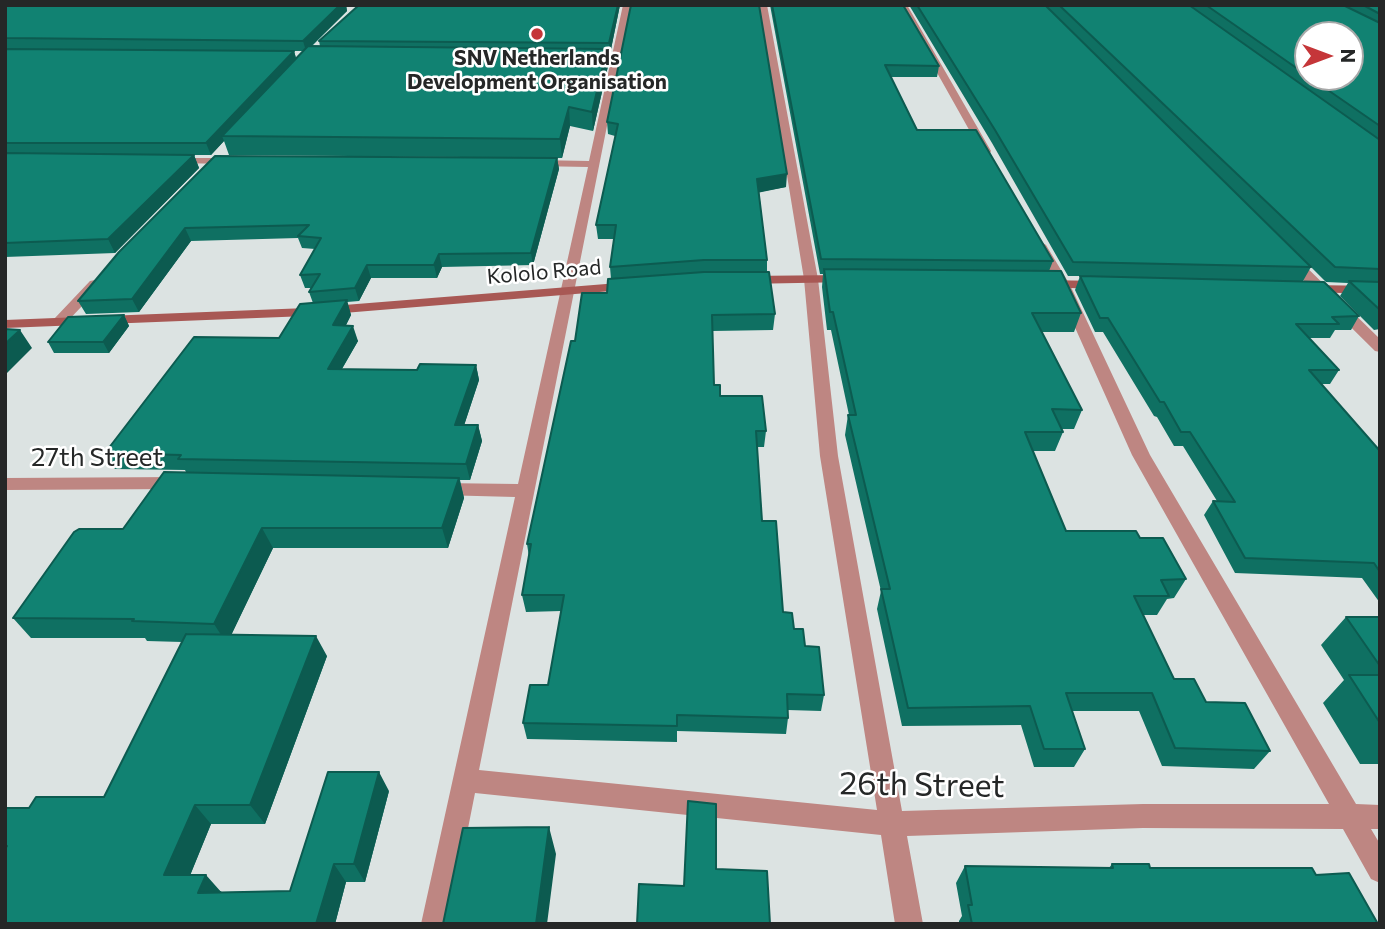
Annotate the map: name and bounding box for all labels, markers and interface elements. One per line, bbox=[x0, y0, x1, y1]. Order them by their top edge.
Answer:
north arrow bbox=[1294, 21, 1364, 91]
marker: SNV Netherlands Development Organisation bbox=[529, 26, 545, 42]
place label: SNV Netherlands Development Organisation bbox=[407, 45, 667, 95]
text: N bbox=[1337, 49, 1360, 63]
street label: Kololo Road bbox=[486, 254, 602, 290]
street label: 27th Street bbox=[31, 441, 163, 473]
street label: 26th Street bbox=[839, 764, 1005, 806]

